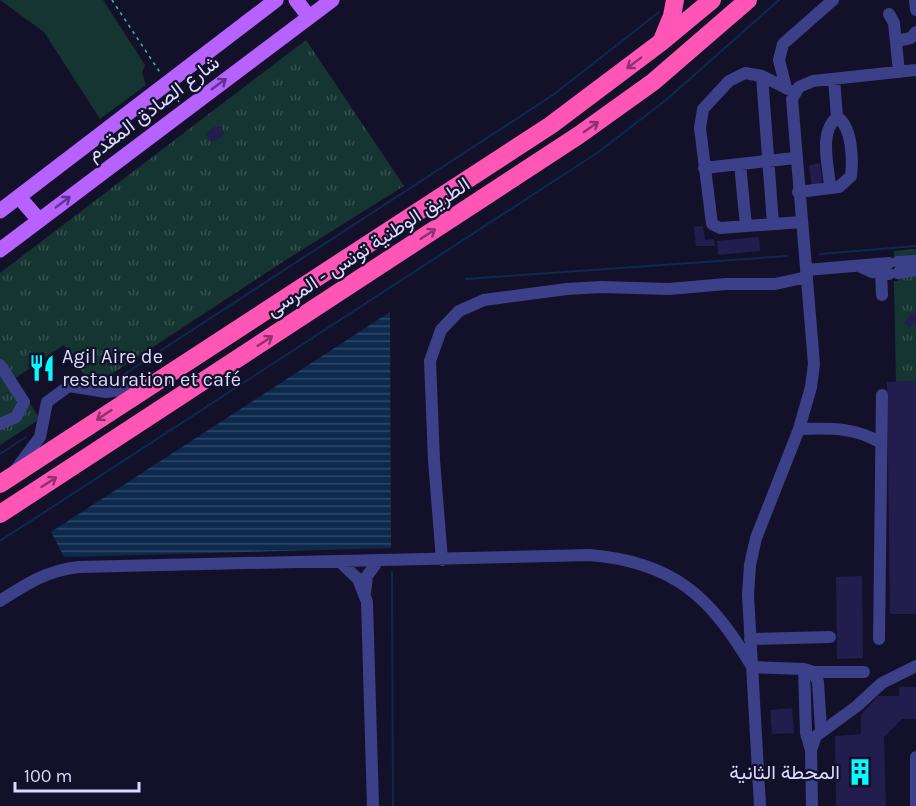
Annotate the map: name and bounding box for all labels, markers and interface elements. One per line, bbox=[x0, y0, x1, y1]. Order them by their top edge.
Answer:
street label: شارع الصادق المقدم bbox=[82, 51, 225, 167]
one-way arrow bbox=[626, 57, 642, 69]
one-way arrow bbox=[210, 78, 226, 91]
one-way arrow bbox=[582, 121, 598, 133]
street label: الطريق الوطنية تونس - المرسى bbox=[262, 172, 475, 322]
one-way arrow bbox=[55, 196, 71, 208]
one-way arrow bbox=[419, 228, 436, 240]
one-way arrow bbox=[256, 335, 273, 347]
place label: Agil Aire de restauration et café bbox=[62, 345, 241, 391]
restaurant icon: Agil Aire de restauration et café bbox=[27, 353, 57, 383]
one-way arrow bbox=[96, 409, 113, 421]
one-way arrow bbox=[40, 476, 57, 488]
scale bar bbox=[15, 755, 140, 793]
building icon: المحطة الثانية bbox=[845, 757, 875, 787]
place label: المحطة الثانية bbox=[729, 761, 840, 784]
text: 100 m bbox=[24, 765, 72, 787]

